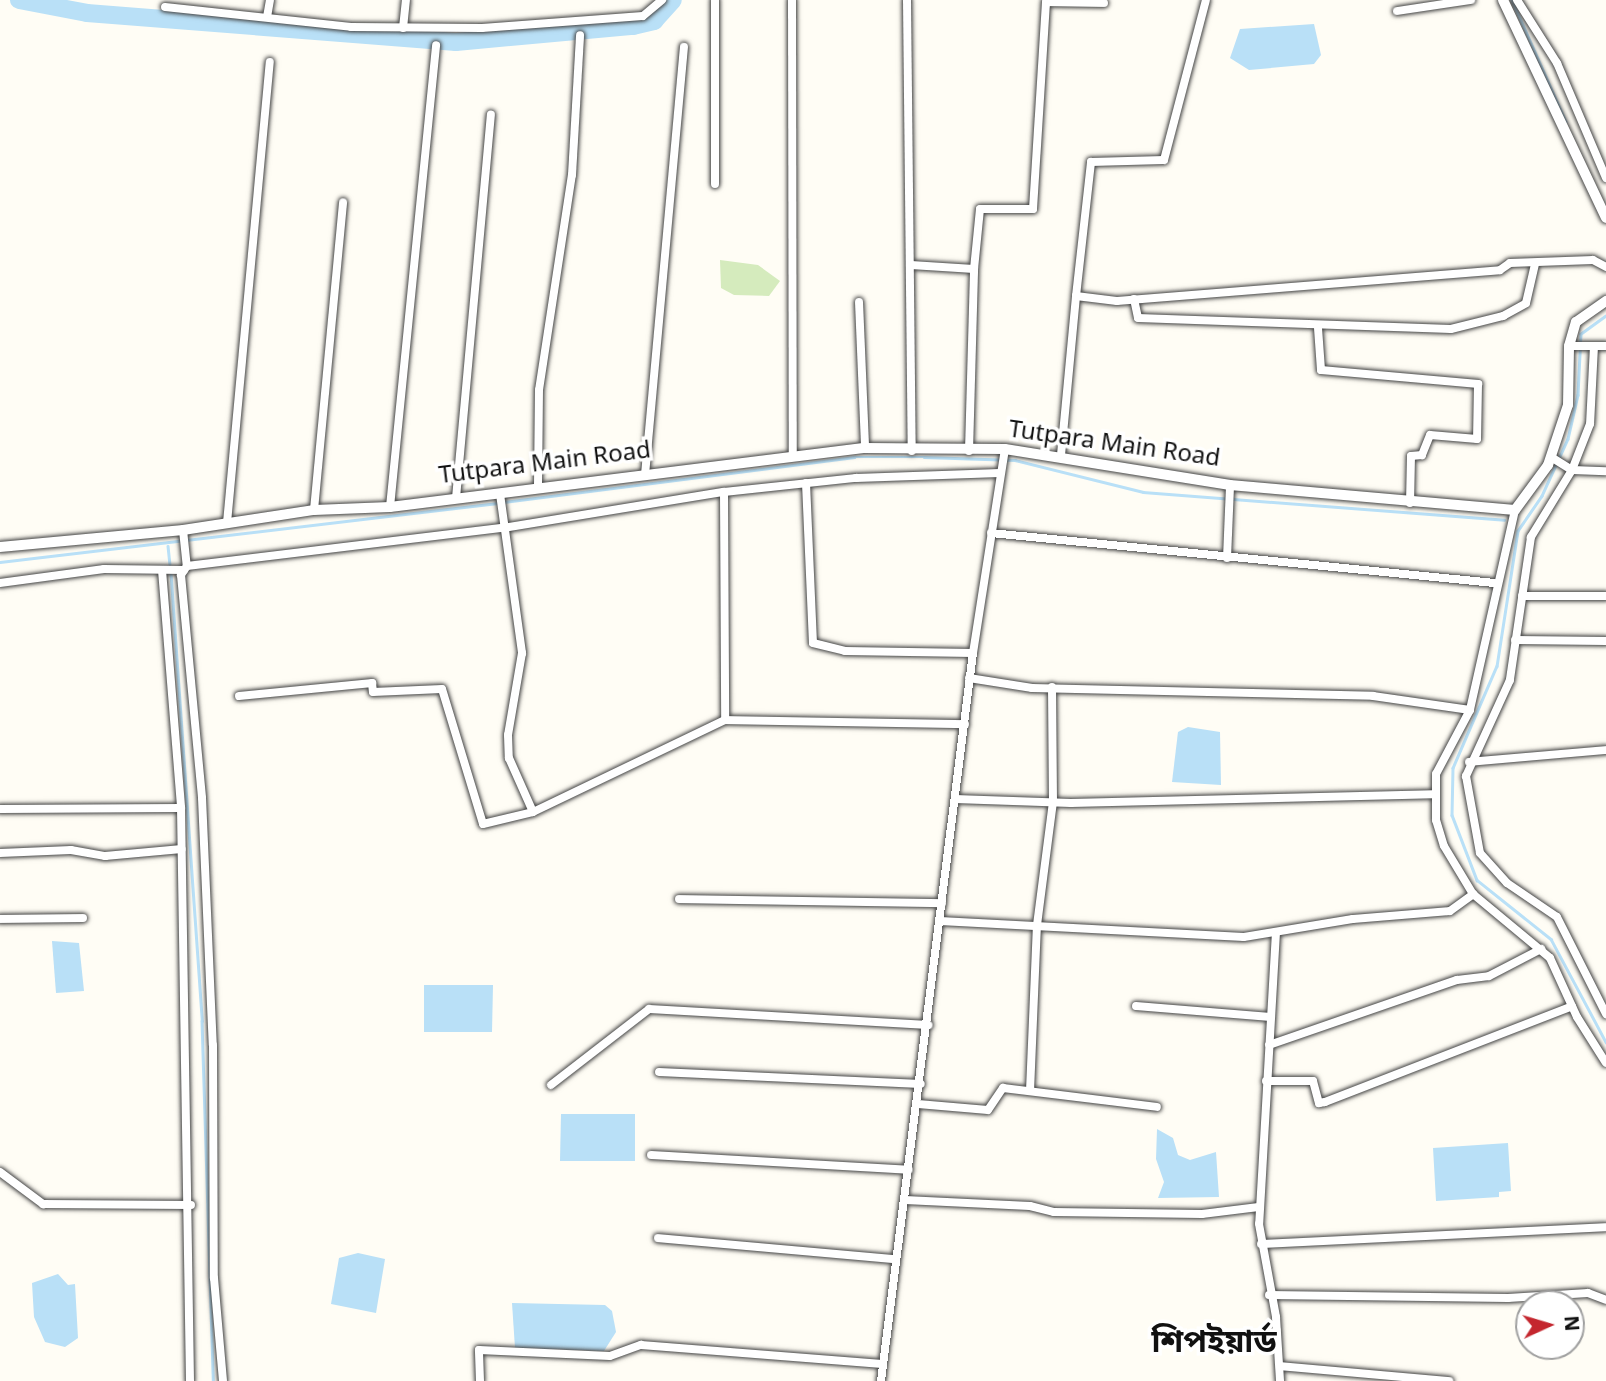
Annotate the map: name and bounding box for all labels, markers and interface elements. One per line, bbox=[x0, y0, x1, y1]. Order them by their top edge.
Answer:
street label: Tutpara Main Road bbox=[1006, 417, 1222, 475]
street label: Tutpara Main Road bbox=[437, 438, 653, 492]
north arrow bbox=[1515, 1290, 1585, 1360]
text: N bbox=[1556, 1315, 1582, 1332]
district label: শিপইয়ার্ড bbox=[1152, 1325, 1276, 1363]

